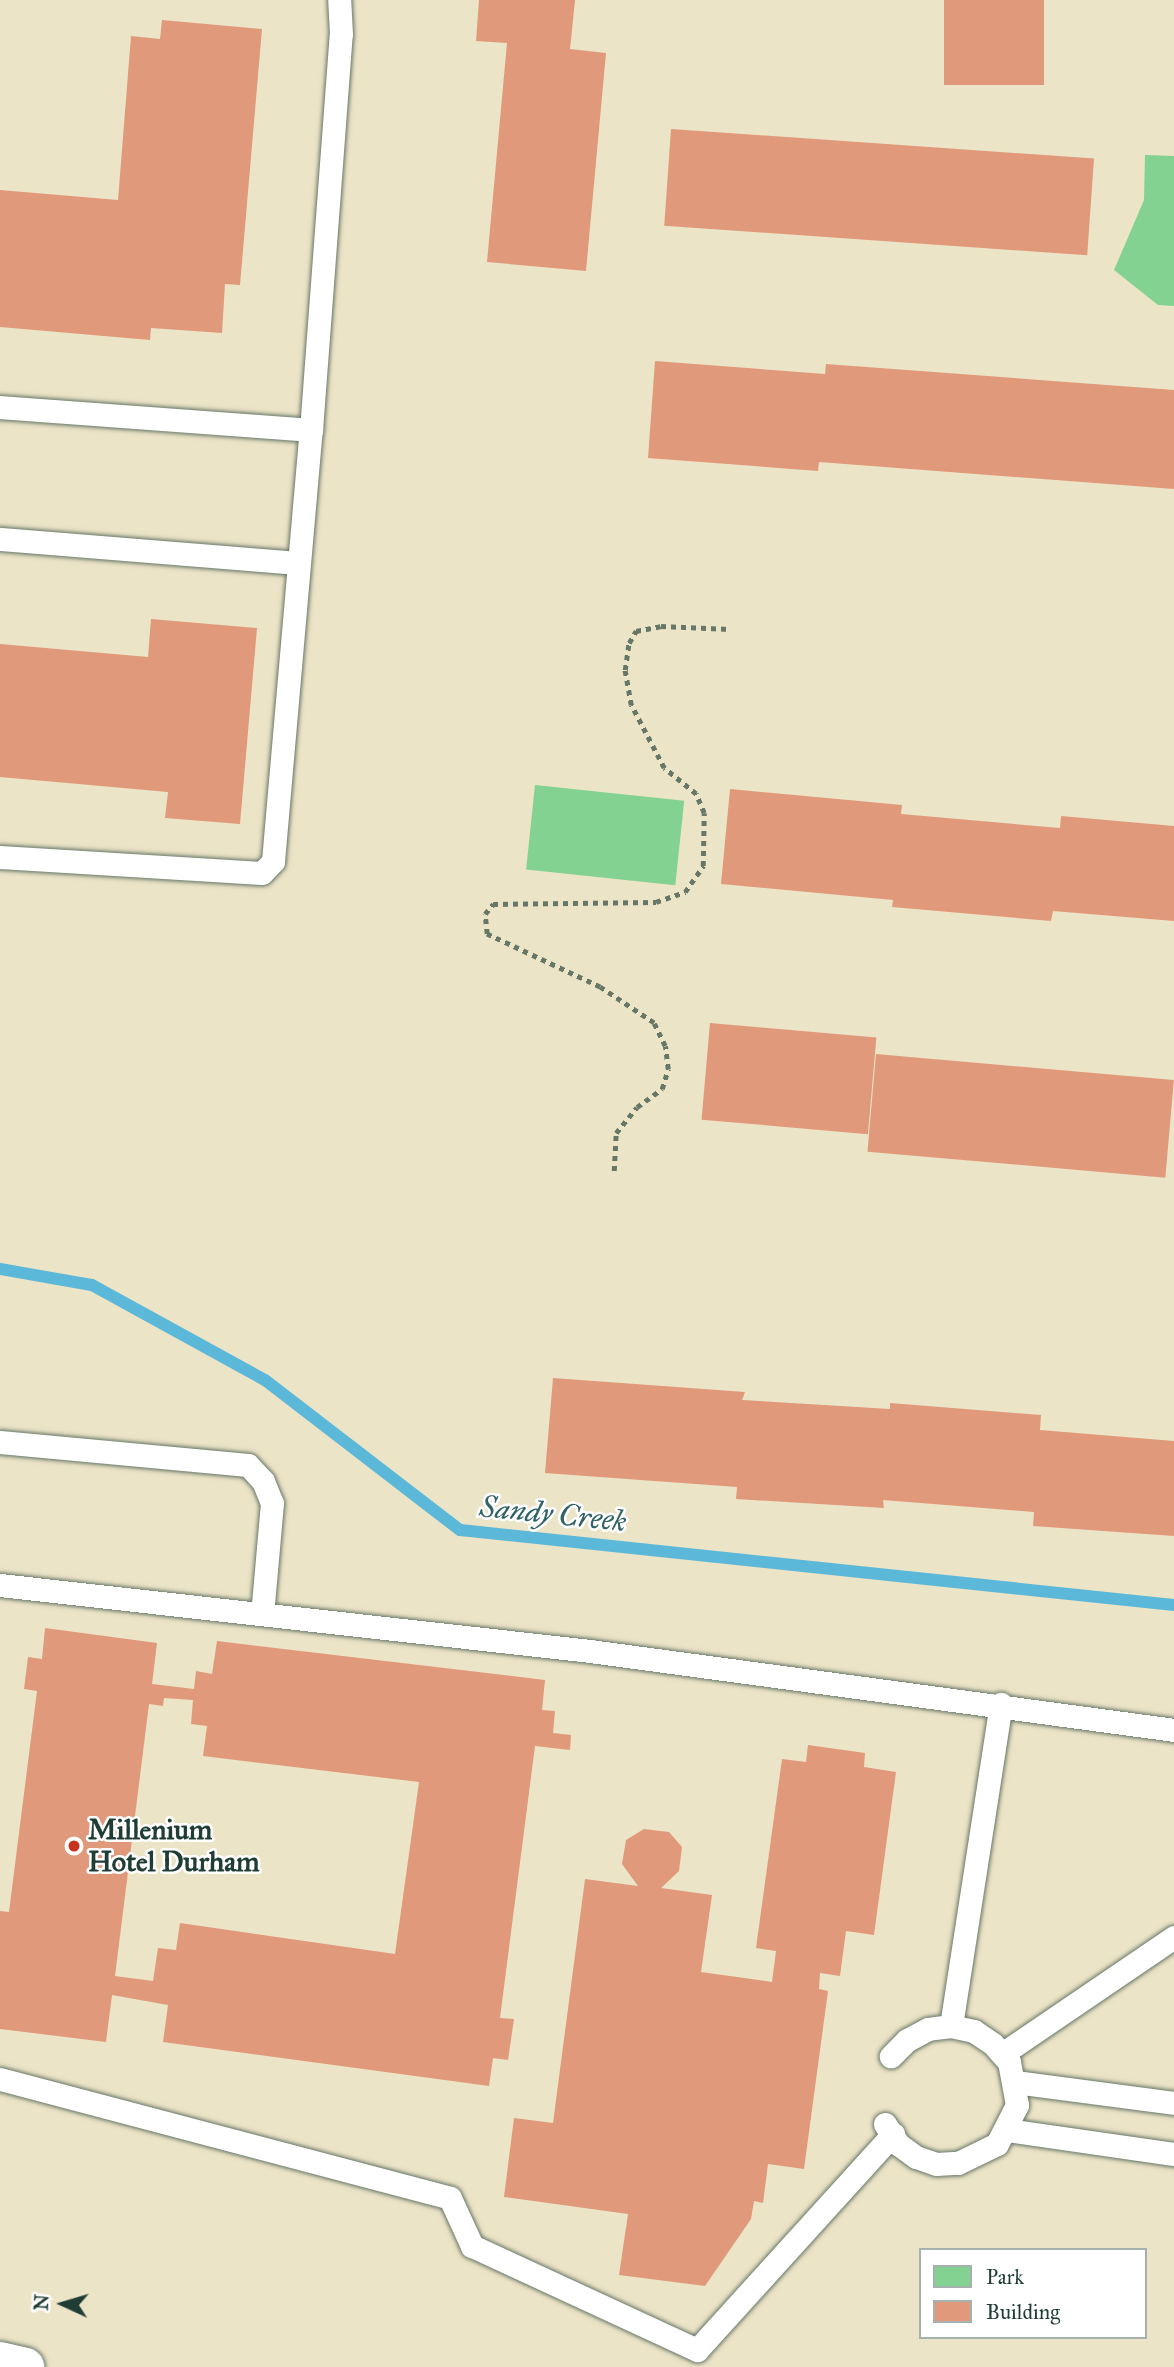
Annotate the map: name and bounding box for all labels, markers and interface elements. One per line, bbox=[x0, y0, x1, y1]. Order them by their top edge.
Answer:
water label: Sandy Creek bbox=[478, 1488, 628, 1540]
place label: Millenium Hotel Durham bbox=[88, 1813, 260, 1879]
marker: Millenium Hotel Durham bbox=[66, 1838, 82, 1854]
legend bbox=[918, 2248, 1146, 2339]
text: Park bbox=[986, 2264, 1024, 2290]
north arrow bbox=[28, 2269, 98, 2339]
text: N bbox=[30, 2294, 54, 2311]
text: Building bbox=[986, 2299, 1060, 2325]

